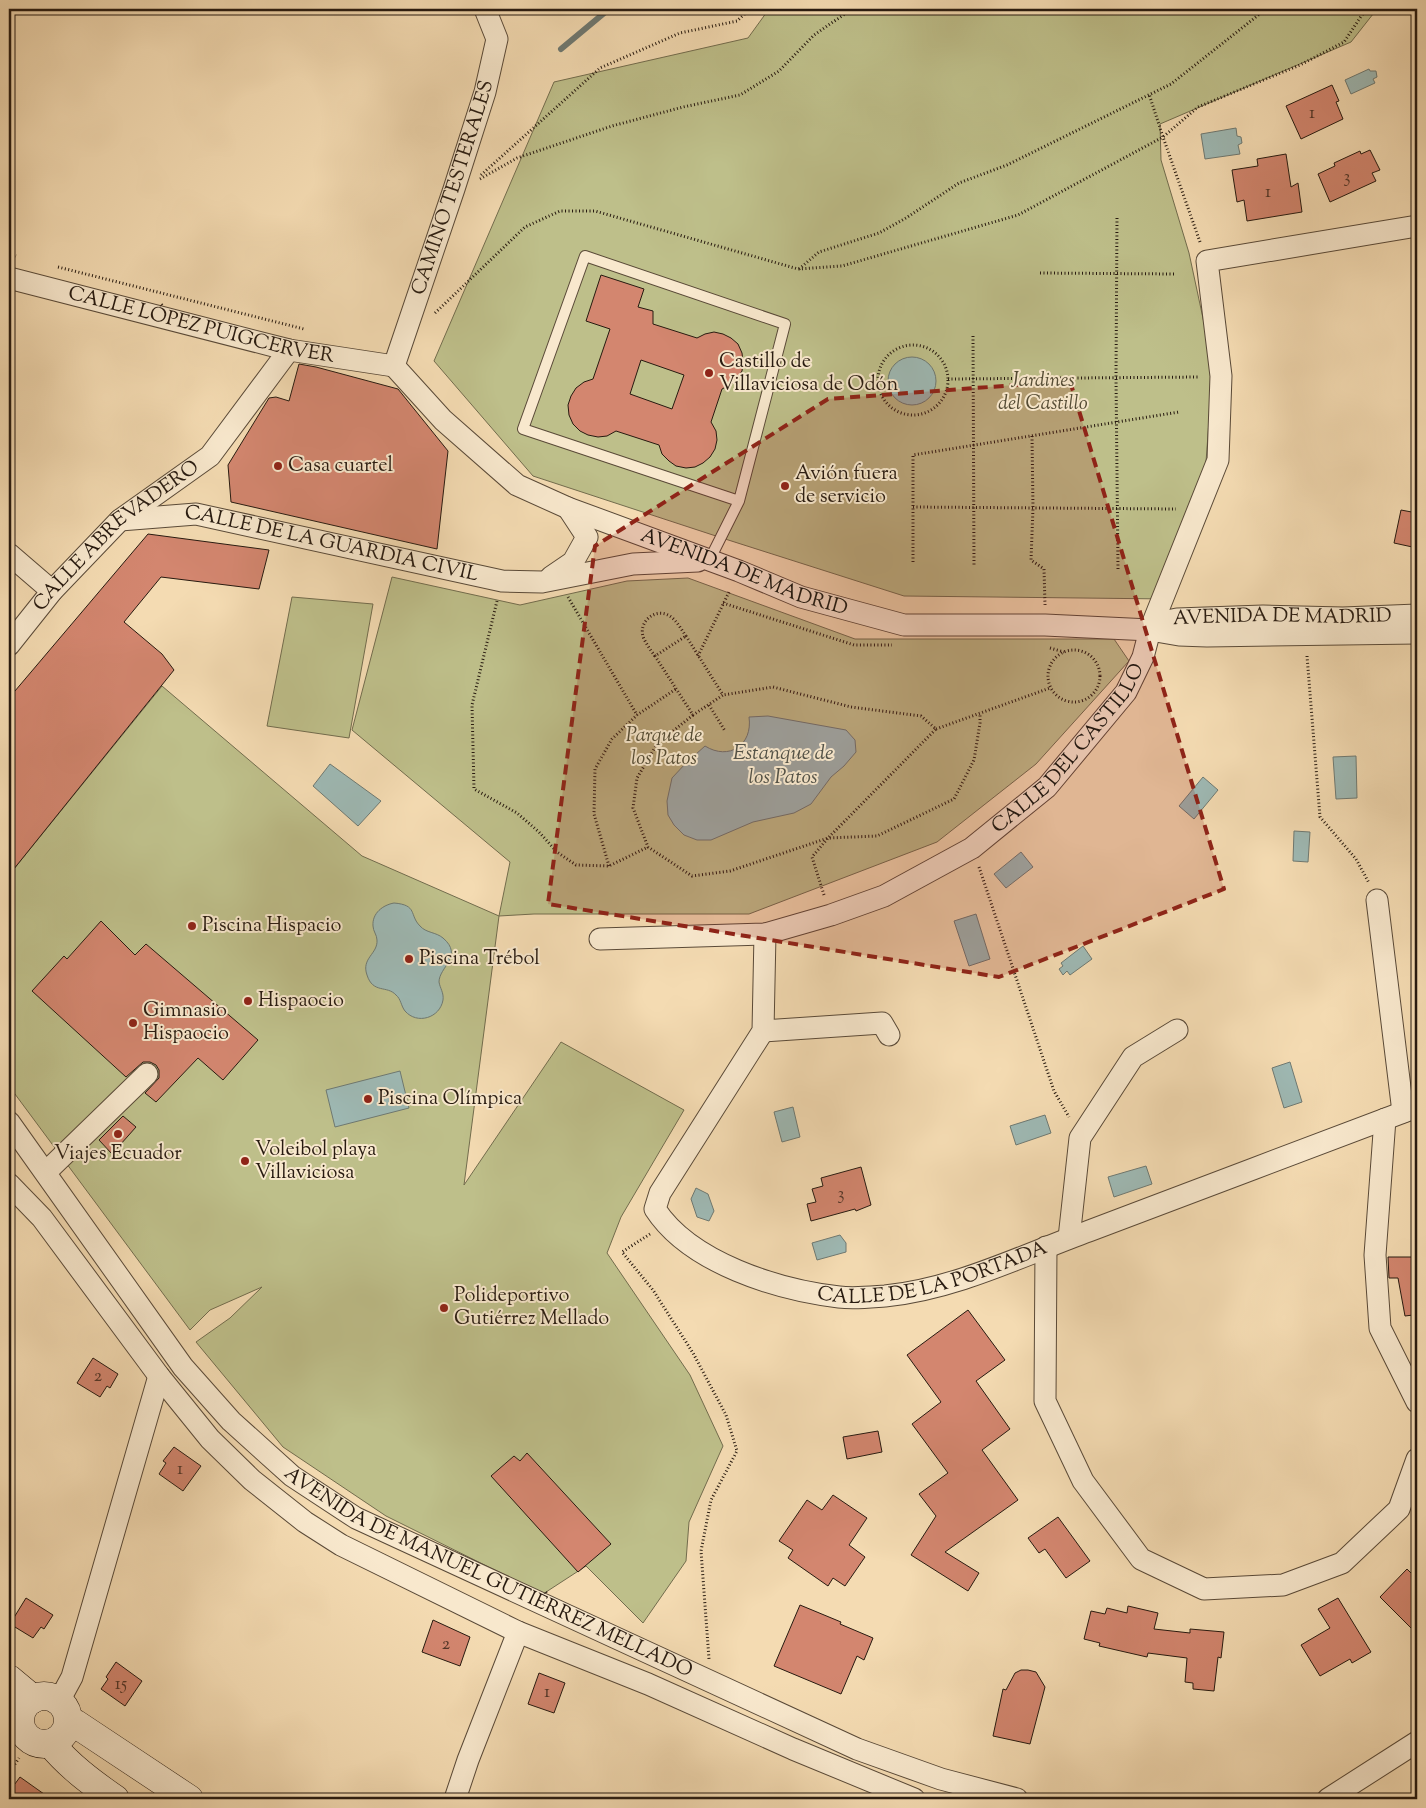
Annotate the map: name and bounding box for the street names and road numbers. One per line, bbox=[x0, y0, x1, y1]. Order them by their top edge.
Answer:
street label: CAMINO TESTERALES bbox=[405, 77, 502, 299]
street label: CALLE LÓPEZ PUIGCERVER bbox=[65, 279, 337, 371]
street label: CALLE ABREVADERO bbox=[26, 453, 205, 618]
street label: CALLE DE LA GUARDIA CIVIL bbox=[184, 499, 481, 590]
street label: AVENIDA DE MADRID bbox=[636, 521, 851, 624]
street label: AVENIDA DE MADRID bbox=[1172, 601, 1392, 634]
street label: CALLE DEL CASTILLO bbox=[985, 659, 1152, 841]
street label: CALLE DE LA PORTADA bbox=[815, 1234, 1052, 1313]
street label: AVENIDA DE MANUEL GUTIÉRREZ MELLADO bbox=[277, 1460, 697, 1686]

